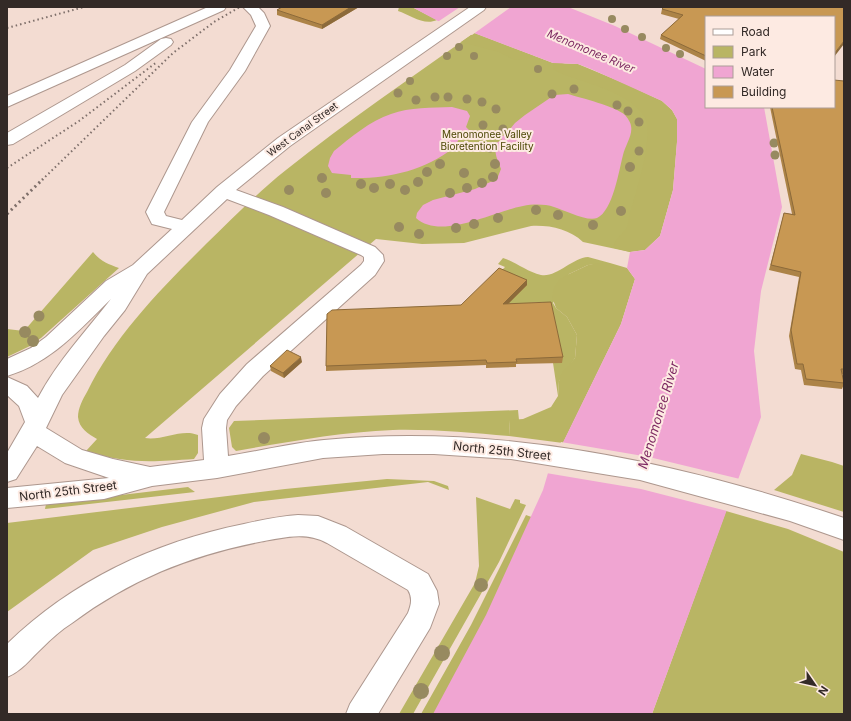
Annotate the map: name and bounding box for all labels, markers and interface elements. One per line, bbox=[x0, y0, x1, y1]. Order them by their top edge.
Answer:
legend bbox=[705, 16, 835, 108]
text: Road bbox=[741, 24, 770, 39]
water label: Menomonee River bbox=[545, 26, 638, 76]
text: Park bbox=[741, 44, 767, 59]
text: Water bbox=[741, 64, 775, 79]
text: Building bbox=[741, 84, 786, 99]
street label: West Canal Street bbox=[264, 99, 340, 159]
park label: Menomonee Valley Bioretention Facility bbox=[440, 128, 534, 152]
water label: Menomonee River bbox=[634, 358, 682, 471]
street label: North 25th Street bbox=[452, 438, 552, 463]
street label: North 25th Street bbox=[18, 477, 118, 504]
north arrow bbox=[795, 665, 835, 705]
text: N bbox=[815, 683, 831, 698]

